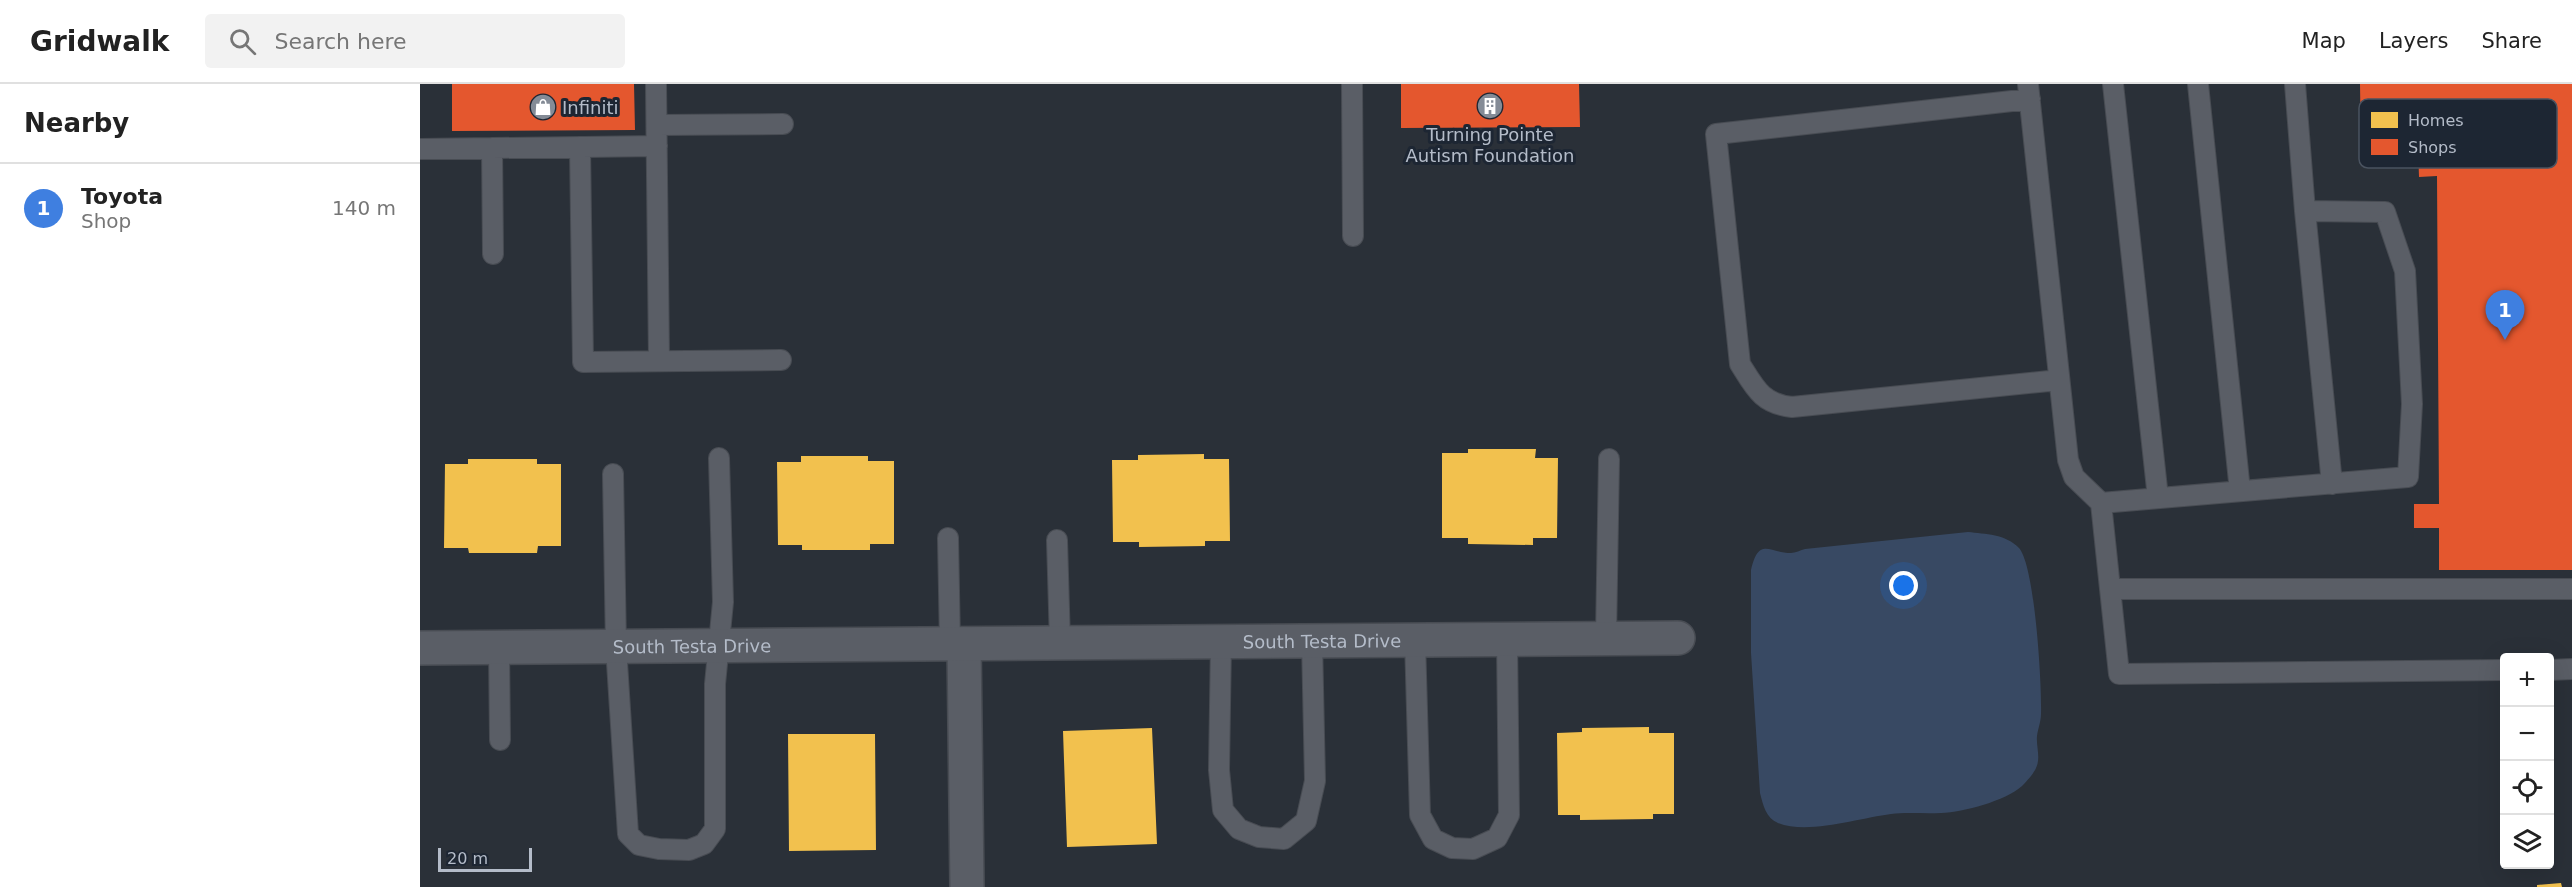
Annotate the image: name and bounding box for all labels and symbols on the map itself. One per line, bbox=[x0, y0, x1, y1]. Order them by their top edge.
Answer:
building icon: Turning Pointe Autism Foundation bbox=[1475, 91, 1505, 121]
shop icon: Infiniti bbox=[528, 92, 558, 122]
place label: Infiniti bbox=[562, 97, 619, 118]
legend bbox=[2359, 99, 2557, 168]
text: Homes bbox=[2408, 111, 2464, 130]
place label: Turning Pointe Autism Foundation bbox=[1406, 124, 1574, 166]
text: Shops bbox=[2408, 138, 2457, 157]
pin: 1 bbox=[2486, 290, 2524, 340]
your location bbox=[1889, 571, 1918, 600]
street label: South Testa Drive bbox=[1243, 630, 1401, 652]
street label: South Testa Drive bbox=[613, 635, 771, 657]
scale bar bbox=[438, 845, 532, 872]

